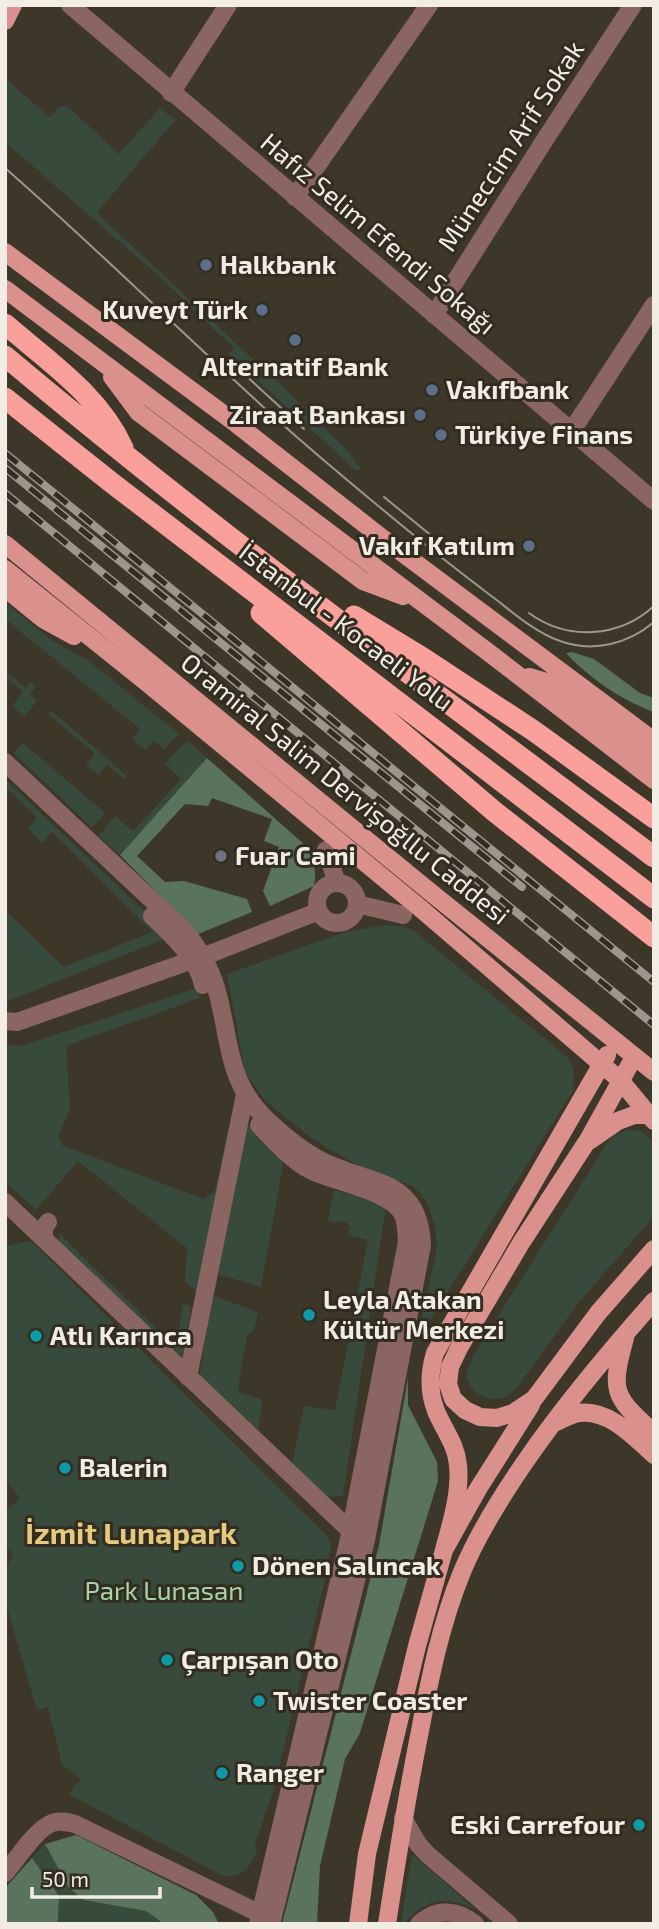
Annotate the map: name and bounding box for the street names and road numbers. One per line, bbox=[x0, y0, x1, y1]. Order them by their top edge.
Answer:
street label: Müneccim Arif Sokak bbox=[430, 34, 589, 256]
street label: Hafız Selim Efendi Sokağı bbox=[255, 126, 503, 340]
street label: İstanbul - Kocaeli Yolu bbox=[234, 535, 460, 716]
street label: Oramiral Salim Dervişoğllu Caddesi bbox=[174, 646, 516, 932]

